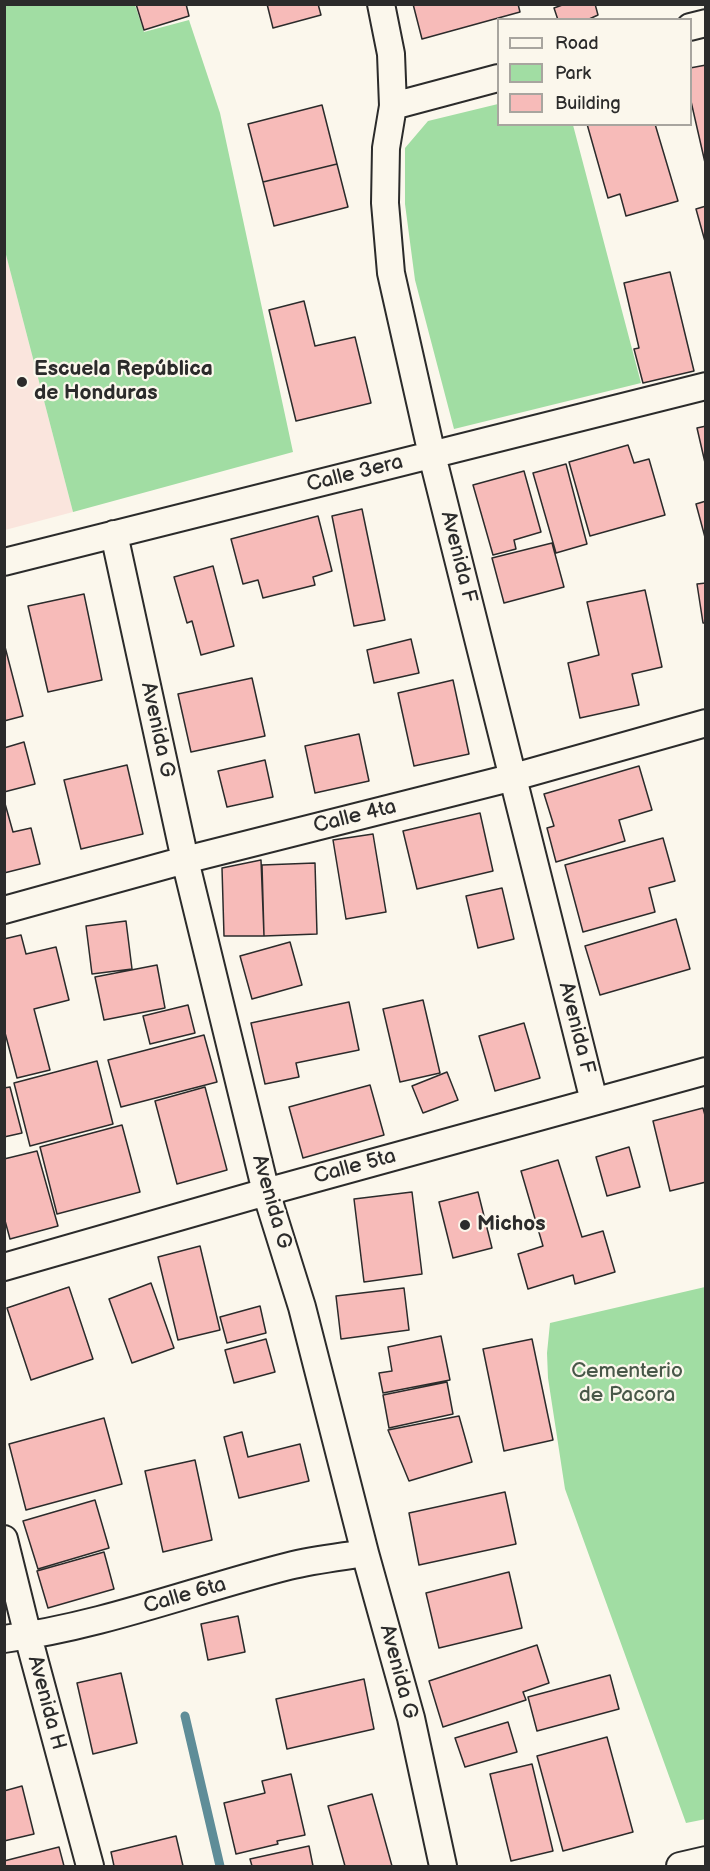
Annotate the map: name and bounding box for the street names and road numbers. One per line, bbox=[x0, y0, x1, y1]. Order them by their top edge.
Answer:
street label: Calle 3era bbox=[304, 450, 406, 498]
street label: Avenida F bbox=[434, 509, 482, 605]
street label: Avenida G bbox=[135, 680, 179, 780]
street label: Calle 4ta bbox=[311, 795, 399, 839]
street label: Avenida F bbox=[552, 980, 600, 1076]
street label: Calle 5ta bbox=[311, 1144, 399, 1190]
street label: Avenida G bbox=[246, 1152, 296, 1252]
street label: Calle 6ta bbox=[141, 1572, 229, 1620]
street label: Avenida G bbox=[373, 1622, 423, 1722]
street label: Avenida H bbox=[21, 1653, 71, 1753]

